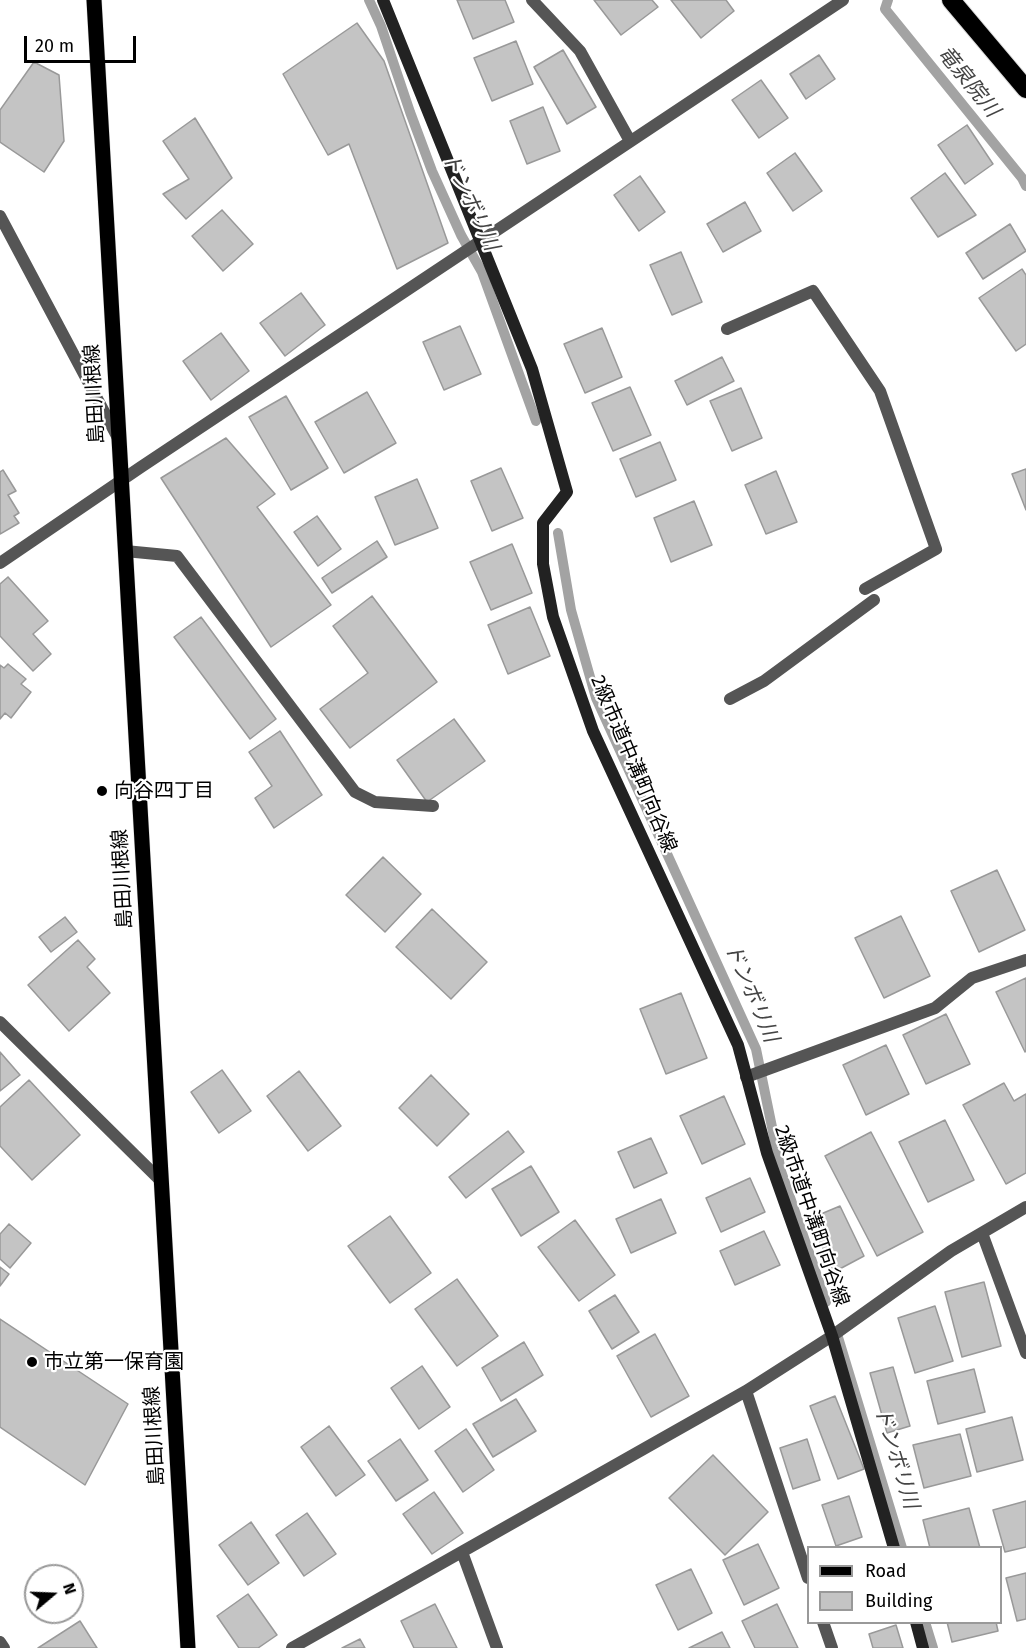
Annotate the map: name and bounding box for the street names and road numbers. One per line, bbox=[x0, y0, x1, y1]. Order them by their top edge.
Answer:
street label: 島田川根線 bbox=[80, 343, 110, 445]
street label: 2級市道中溝町向谷線 bbox=[585, 672, 681, 856]
street label: 島田川根線 bbox=[108, 828, 138, 930]
street label: 2級市道中溝町向谷線 bbox=[769, 1122, 853, 1310]
street label: 島田川根線 bbox=[140, 1385, 170, 1487]

